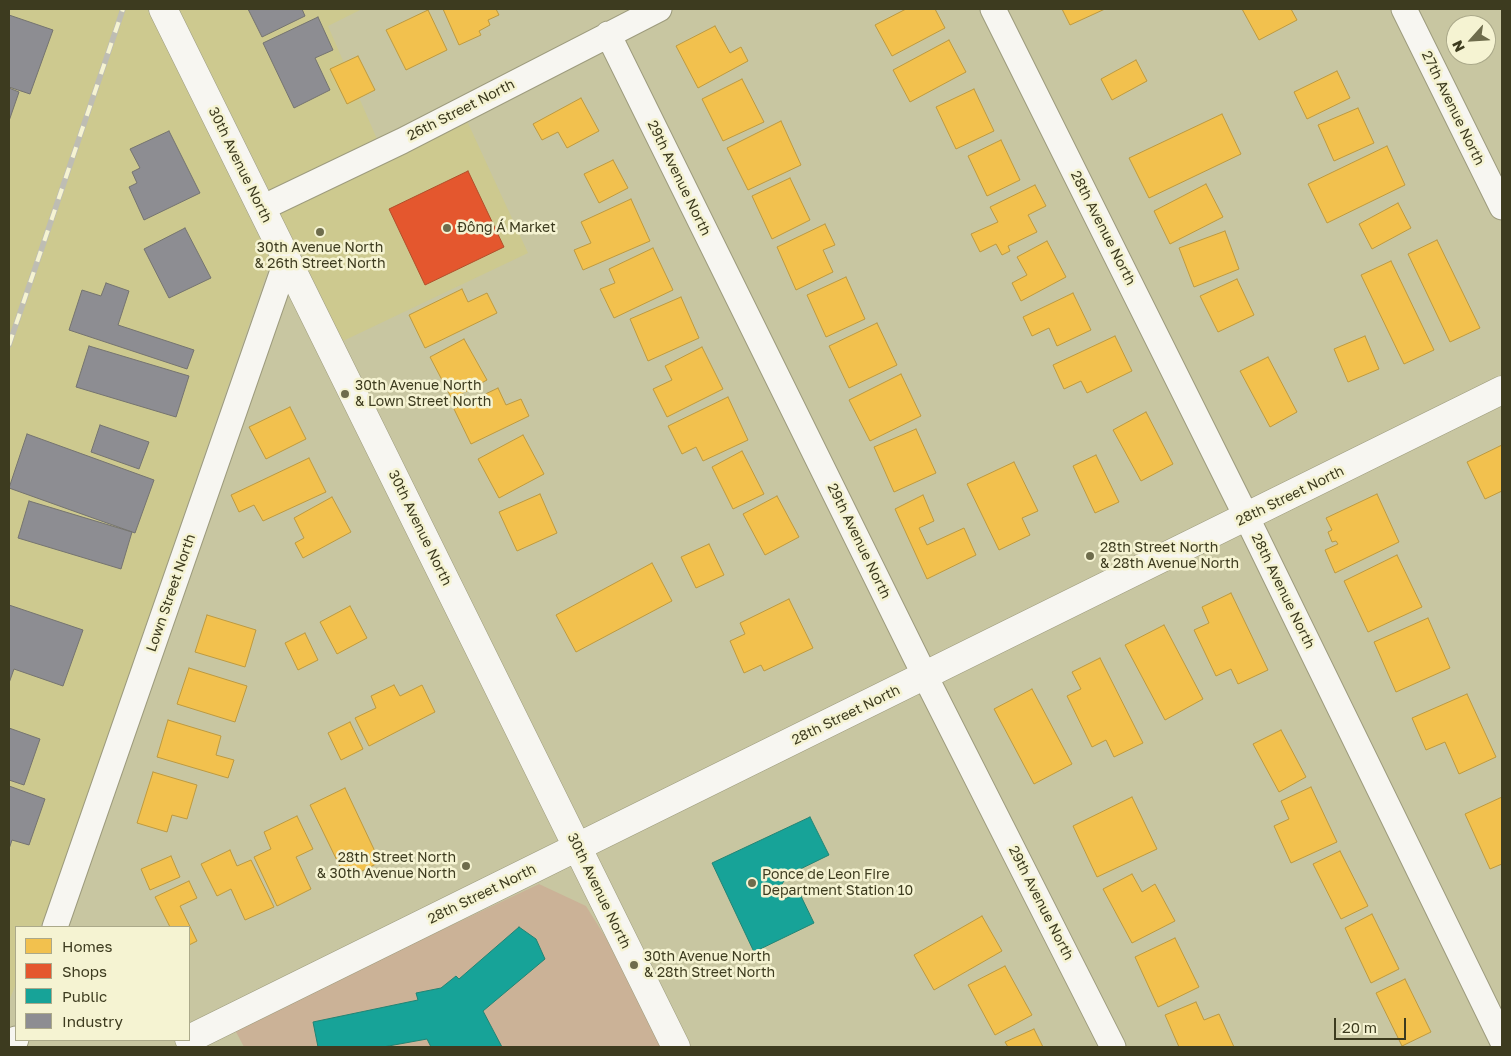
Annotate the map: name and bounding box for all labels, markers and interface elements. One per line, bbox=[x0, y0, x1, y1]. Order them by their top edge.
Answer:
north arrow bbox=[1446, 15, 1496, 65]
street label: 27th Avenue North bbox=[1418, 48, 1488, 168]
street label: 26th Street North bbox=[405, 76, 517, 144]
street label: 30th Avenue North bbox=[205, 104, 275, 226]
street label: 29th Avenue North bbox=[644, 118, 714, 238]
street label: 28th Avenue North bbox=[1067, 168, 1139, 288]
place label: Đông Á Market bbox=[457, 220, 556, 236]
marker: Đông Á Market bbox=[441, 222, 453, 234]
marker: 30th Avenue North & 26th Street North bbox=[314, 226, 326, 238]
place label: 30th Avenue North & 26th Street North bbox=[254, 240, 386, 272]
place label: 30th Avenue North & Lown Street North bbox=[355, 378, 491, 411]
marker: 30th Avenue North & Lown Street North bbox=[339, 388, 351, 400]
street label: 28th Street North bbox=[1233, 463, 1347, 529]
street label: 30th Avenue North bbox=[385, 467, 455, 589]
street label: 29th Avenue North bbox=[824, 481, 894, 601]
street label: 28th Avenue North bbox=[1248, 531, 1318, 651]
street label: Lown Street North bbox=[143, 532, 199, 654]
place label: 28th Street North & 28th Avenue North bbox=[1100, 540, 1239, 572]
marker: 28th Street North & 28th Avenue North bbox=[1084, 550, 1096, 562]
street label: 28th Street North bbox=[789, 682, 903, 748]
street label: 30th Avenue North bbox=[564, 830, 634, 952]
street label: 29th Avenue North bbox=[1005, 843, 1077, 963]
place label: 28th Street North & 30th Avenue North bbox=[317, 850, 456, 882]
marker: 28th Street North & 30th Avenue North bbox=[460, 860, 472, 872]
street label: 28th Street North bbox=[425, 861, 539, 927]
place label: Ponce de Leon Fire Department Station 10 bbox=[762, 867, 913, 900]
marker: Ponce de Leon Fire Department Station 10 bbox=[746, 877, 758, 889]
legend bbox=[15, 926, 190, 1041]
text: Homes bbox=[62, 937, 112, 955]
place label: 30th Avenue North & 28th Street North bbox=[644, 949, 775, 982]
marker: 30th Avenue North & 28th Street North bbox=[628, 959, 640, 971]
text: Shops bbox=[62, 962, 107, 980]
text: Public bbox=[62, 987, 107, 1005]
scale bar bbox=[1336, 1008, 1408, 1040]
text: Industry bbox=[62, 1012, 123, 1030]
text: 20 m bbox=[1342, 1018, 1377, 1036]

